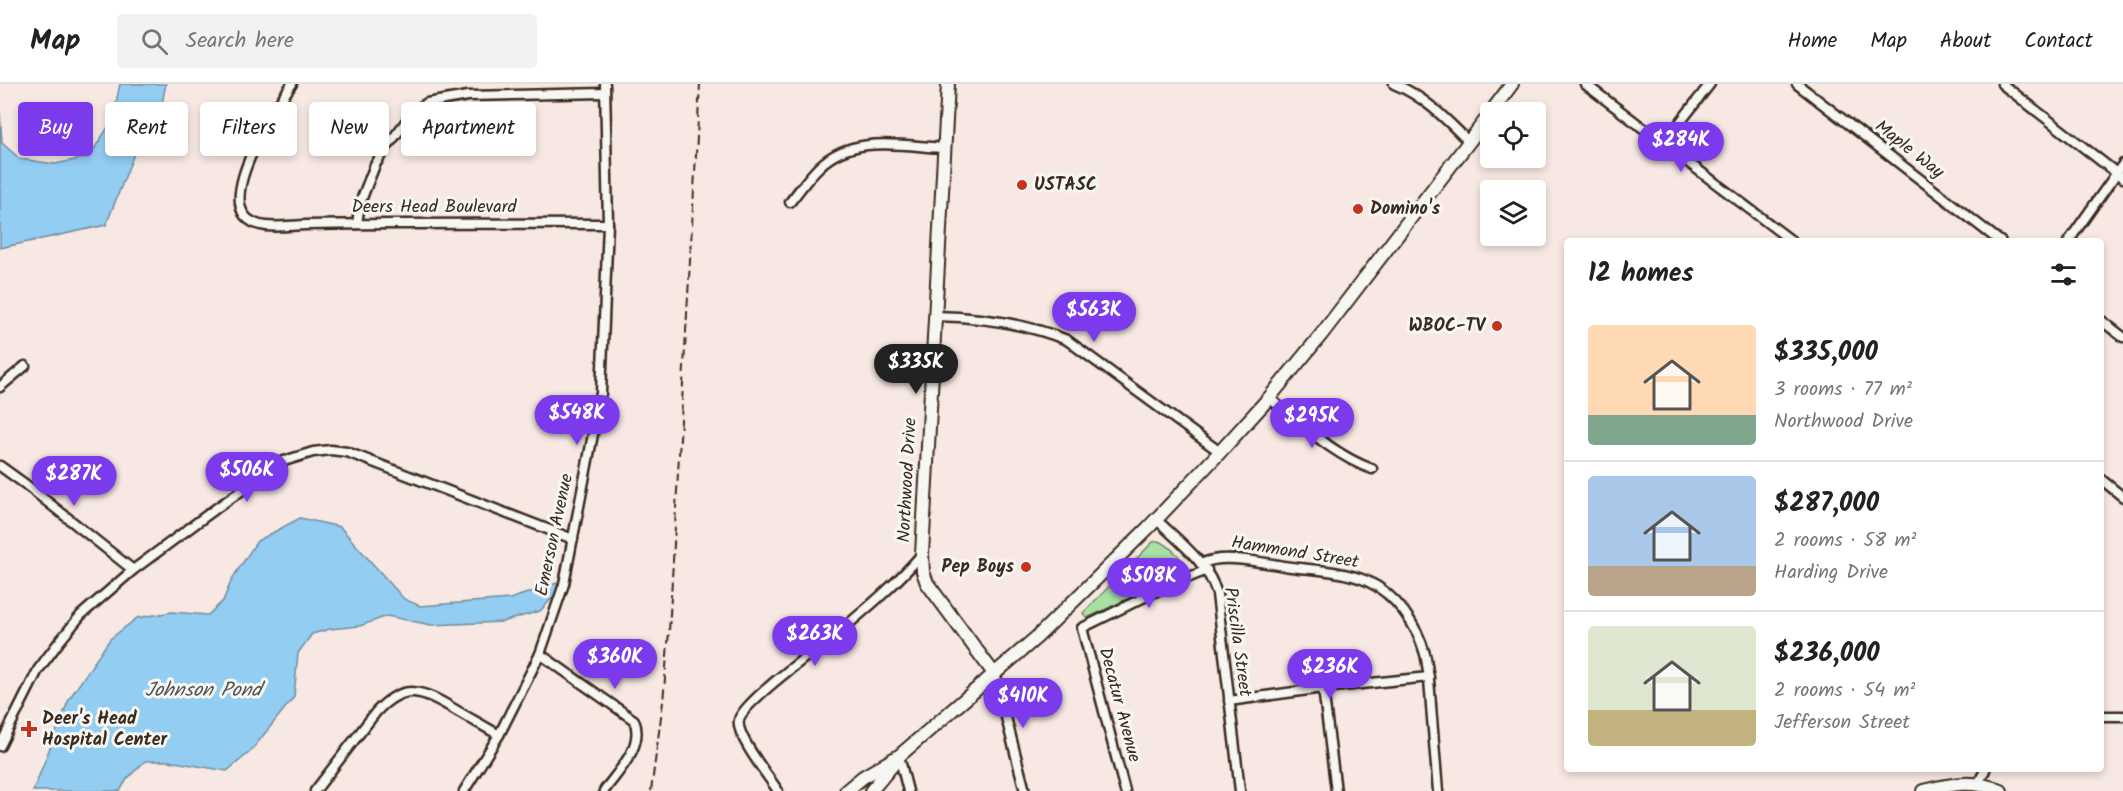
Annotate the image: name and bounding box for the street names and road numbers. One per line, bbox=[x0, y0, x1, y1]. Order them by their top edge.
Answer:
street label: Maple Way bbox=[1868, 113, 1951, 187]
street label: Deers Head Boulevard bbox=[351, 193, 518, 222]
street label: Northwood Drive bbox=[890, 417, 926, 543]
street label: Emerson Avenue bbox=[528, 471, 582, 599]
street label: Hammond Street bbox=[1229, 529, 1362, 578]
street label: Priscilla Street bbox=[1215, 585, 1259, 700]
street label: Decatur Avenue bbox=[1090, 644, 1148, 766]

